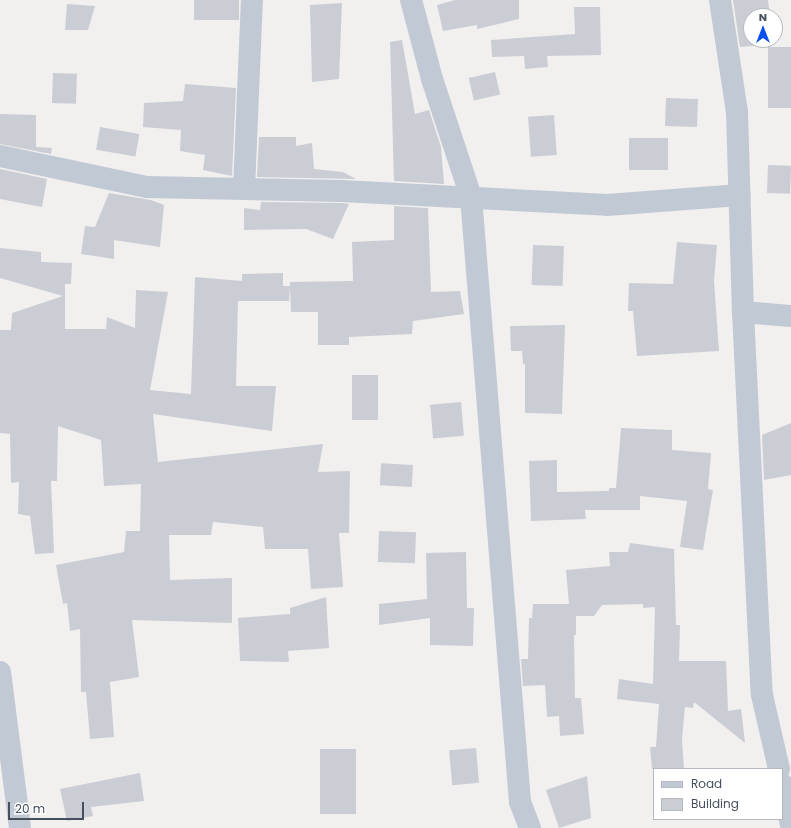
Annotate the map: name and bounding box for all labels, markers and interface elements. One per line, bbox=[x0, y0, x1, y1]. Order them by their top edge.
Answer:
north arrow bbox=[743, 8, 783, 48]
text: N bbox=[759, 9, 767, 25]
legend bbox=[653, 768, 783, 820]
text: Road bbox=[691, 775, 722, 792]
scale bar bbox=[10, 794, 86, 820]
text: Building bbox=[691, 795, 739, 812]
text: 20 m bbox=[15, 800, 45, 817]

